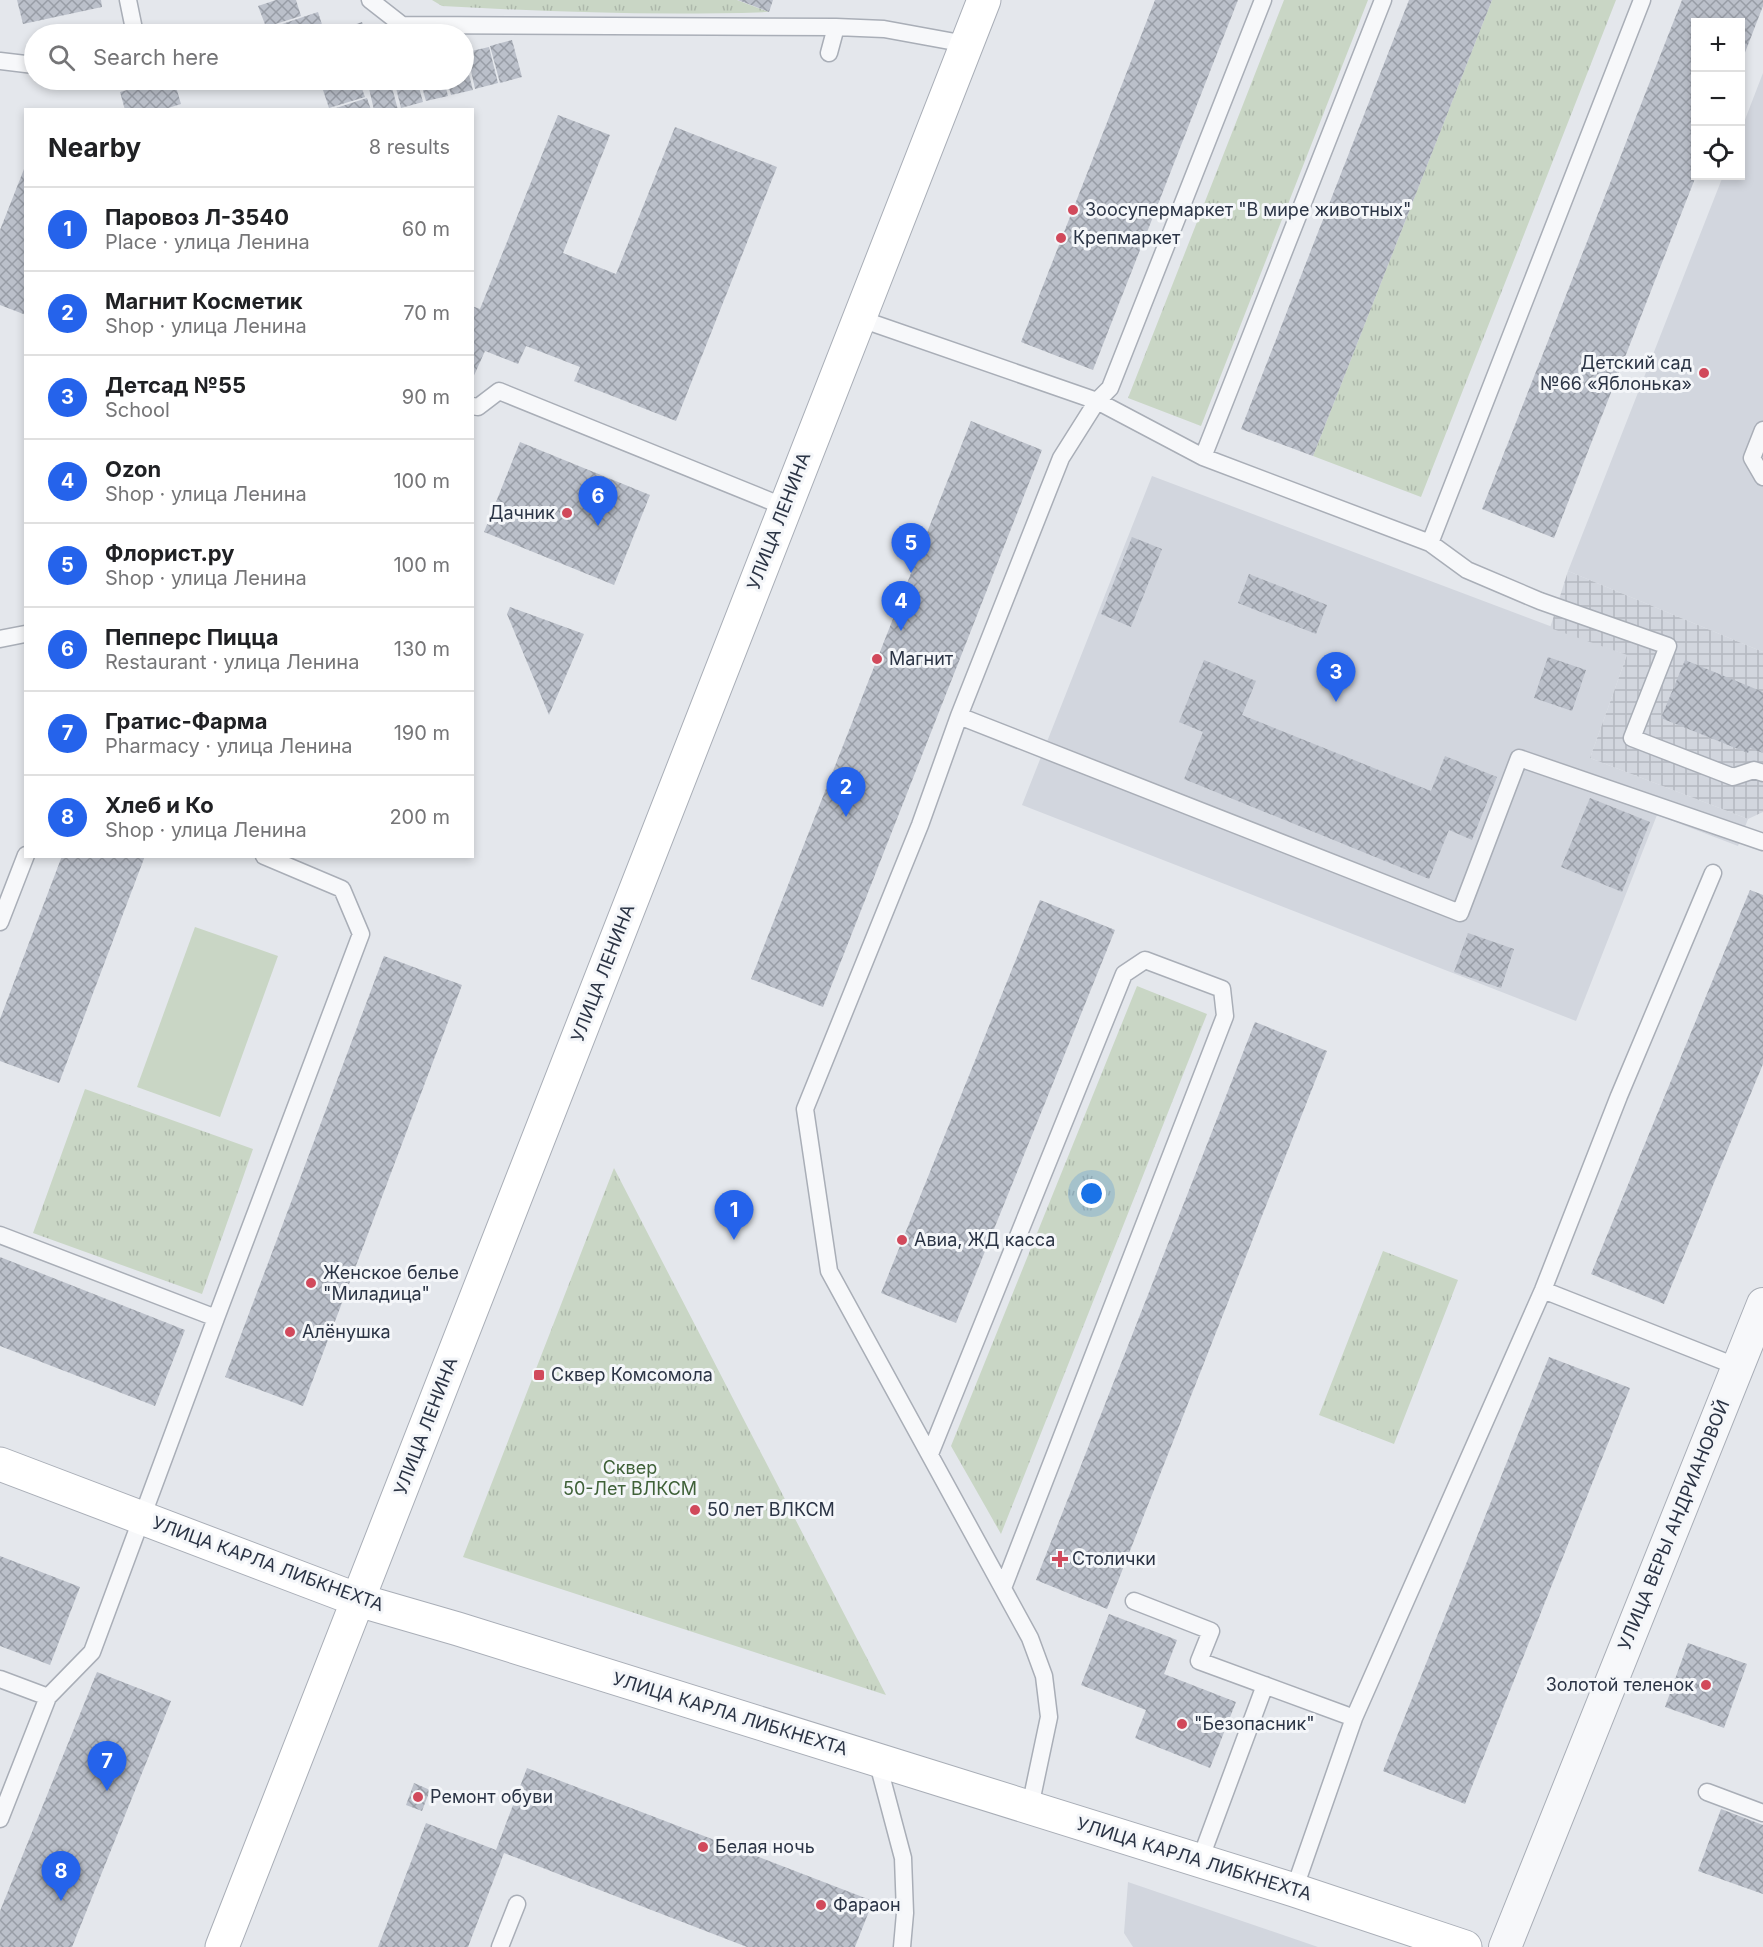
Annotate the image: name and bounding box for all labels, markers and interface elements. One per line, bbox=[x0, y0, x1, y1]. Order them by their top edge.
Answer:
map controls bbox=[1691, 18, 1745, 180]
button: + bbox=[1691, 18, 1745, 72]
search box bbox=[24, 24, 474, 90]
icon: search bbox=[45, 41, 78, 74]
text: Search here bbox=[93, 44, 219, 70]
button: − bbox=[1691, 72, 1745, 126]
button: locate bbox=[1691, 126, 1745, 180]
text: Nearby bbox=[48, 132, 141, 163]
text: 8 results bbox=[369, 135, 450, 159]
place label: Зоосупермаркет "В мире животных" bbox=[1085, 199, 1411, 220]
marker: Зоосупермаркет "В мире животных" bbox=[1066, 203, 1080, 217]
text: Паровоз Л-3540 bbox=[105, 204, 289, 230]
text: 1 bbox=[63, 217, 72, 241]
text: 60 m bbox=[402, 217, 450, 241]
place label: Крепмаркет bbox=[1073, 227, 1181, 248]
text: Place · улица Ленина bbox=[105, 230, 310, 254]
marker: Крепмаркет bbox=[1054, 231, 1068, 245]
text: Магнит Косметик bbox=[105, 288, 302, 314]
text: 2 bbox=[61, 301, 74, 325]
text: 70 m bbox=[403, 301, 450, 325]
text: Shop · улица Ленина bbox=[105, 314, 307, 338]
place label: Детский сад №66 «Яблонька» bbox=[1540, 352, 1692, 394]
marker: Детский сад №66 «Яблонька» bbox=[1697, 366, 1711, 380]
text: Детсад №55 bbox=[105, 372, 246, 398]
text: 3 bbox=[61, 385, 74, 409]
text: 90 m bbox=[402, 385, 450, 409]
text: School bbox=[105, 398, 170, 422]
street label: УЛИЦА ЛЕНИНА bbox=[743, 449, 814, 593]
text: Ozon bbox=[105, 456, 161, 482]
text: 4 bbox=[61, 469, 74, 493]
text: 100 m bbox=[393, 469, 450, 493]
pin: 6 bbox=[578, 476, 618, 526]
text: Shop · улица Ленина bbox=[105, 482, 307, 506]
place label: Дачник bbox=[489, 502, 555, 523]
marker: Дачник bbox=[560, 506, 574, 520]
pin: 5 bbox=[892, 524, 930, 573]
text: Флорист.ру bbox=[105, 540, 235, 566]
text: 5 bbox=[61, 553, 74, 577]
text: 100 m bbox=[393, 553, 450, 577]
text: Shop · улица Ленина bbox=[105, 566, 307, 590]
pin: 4 bbox=[882, 582, 920, 631]
text: Пепперс Пицца bbox=[105, 624, 278, 650]
text: 6 bbox=[61, 637, 74, 661]
text: 130 m bbox=[394, 637, 450, 661]
place label: Магнит bbox=[889, 648, 954, 669]
text: Restaurant · улица Ленина bbox=[105, 650, 359, 674]
marker: Магнит bbox=[870, 652, 884, 666]
pin: 3 bbox=[1316, 652, 1356, 702]
text: Гратис-Фарма bbox=[105, 708, 267, 734]
text: 7 bbox=[62, 721, 73, 745]
text: 190 m bbox=[394, 721, 450, 745]
text: Pharmacy · улица Ленина bbox=[105, 734, 353, 758]
pin: 2 bbox=[826, 768, 866, 817]
text: Хлеб и Ко bbox=[105, 792, 214, 818]
text: 8 bbox=[61, 805, 74, 829]
text: 200 m bbox=[389, 805, 450, 829]
text: Shop · улица Ленина bbox=[105, 818, 307, 842]
street label: УЛИЦА ЛЕНИНА bbox=[567, 901, 638, 1045]
your location bbox=[1077, 1179, 1106, 1208]
pin: 1 bbox=[714, 1190, 754, 1240]
place label: Авиа, ЖД касса bbox=[914, 1229, 1055, 1250]
marker: Авиа, ЖД касса bbox=[895, 1233, 909, 1247]
place label: Женское белье "Миладица" bbox=[323, 1262, 459, 1304]
marker: Женское белье "Миладица" bbox=[304, 1276, 318, 1290]
place label: Алёнушка bbox=[302, 1321, 391, 1342]
marker: Алёнушка bbox=[283, 1325, 297, 1339]
street label: УЛИЦА ЛЕНИНА bbox=[390, 1354, 461, 1498]
place label: Сквер Комсомола bbox=[551, 1364, 713, 1385]
marker: Сквер Комсомола bbox=[532, 1368, 546, 1382]
street label: УЛИЦА ВЕРЫ АНДРИАНОВОЙ bbox=[1613, 1396, 1733, 1653]
park label: Сквер 50-Лет ВЛКСМ bbox=[563, 1457, 697, 1499]
place label: 50 лет ВЛКСМ bbox=[707, 1499, 835, 1520]
marker: 50 лет ВЛКСМ bbox=[688, 1503, 702, 1517]
street label: УЛИЦА КАРЛА ЛИБКНЕХТА bbox=[150, 1512, 387, 1615]
place label: Столички bbox=[1072, 1548, 1156, 1569]
marker: Столички bbox=[1053, 1552, 1067, 1566]
street label: УЛИЦА КАРЛА ЛИБКНЕХТА bbox=[610, 1668, 850, 1759]
place label: Золотой теленок bbox=[1546, 1674, 1694, 1695]
marker: Золотой теленок bbox=[1699, 1678, 1713, 1692]
place label: "Безопасник" bbox=[1194, 1713, 1315, 1734]
marker: "Безопасник" bbox=[1175, 1717, 1189, 1731]
pin: 7 bbox=[88, 1742, 126, 1791]
place label: Ремонт обуви bbox=[430, 1786, 553, 1807]
marker: Ремонт обуви bbox=[411, 1790, 425, 1804]
street label: УЛИЦА КАРЛА ЛИБКНЕХТА bbox=[1074, 1813, 1314, 1904]
place label: Белая ночь bbox=[715, 1836, 815, 1857]
marker: Белая ночь bbox=[696, 1840, 710, 1854]
pin: 8 bbox=[42, 1852, 80, 1901]
place label: Фараон bbox=[833, 1894, 901, 1915]
marker: Фараон bbox=[814, 1898, 828, 1912]

